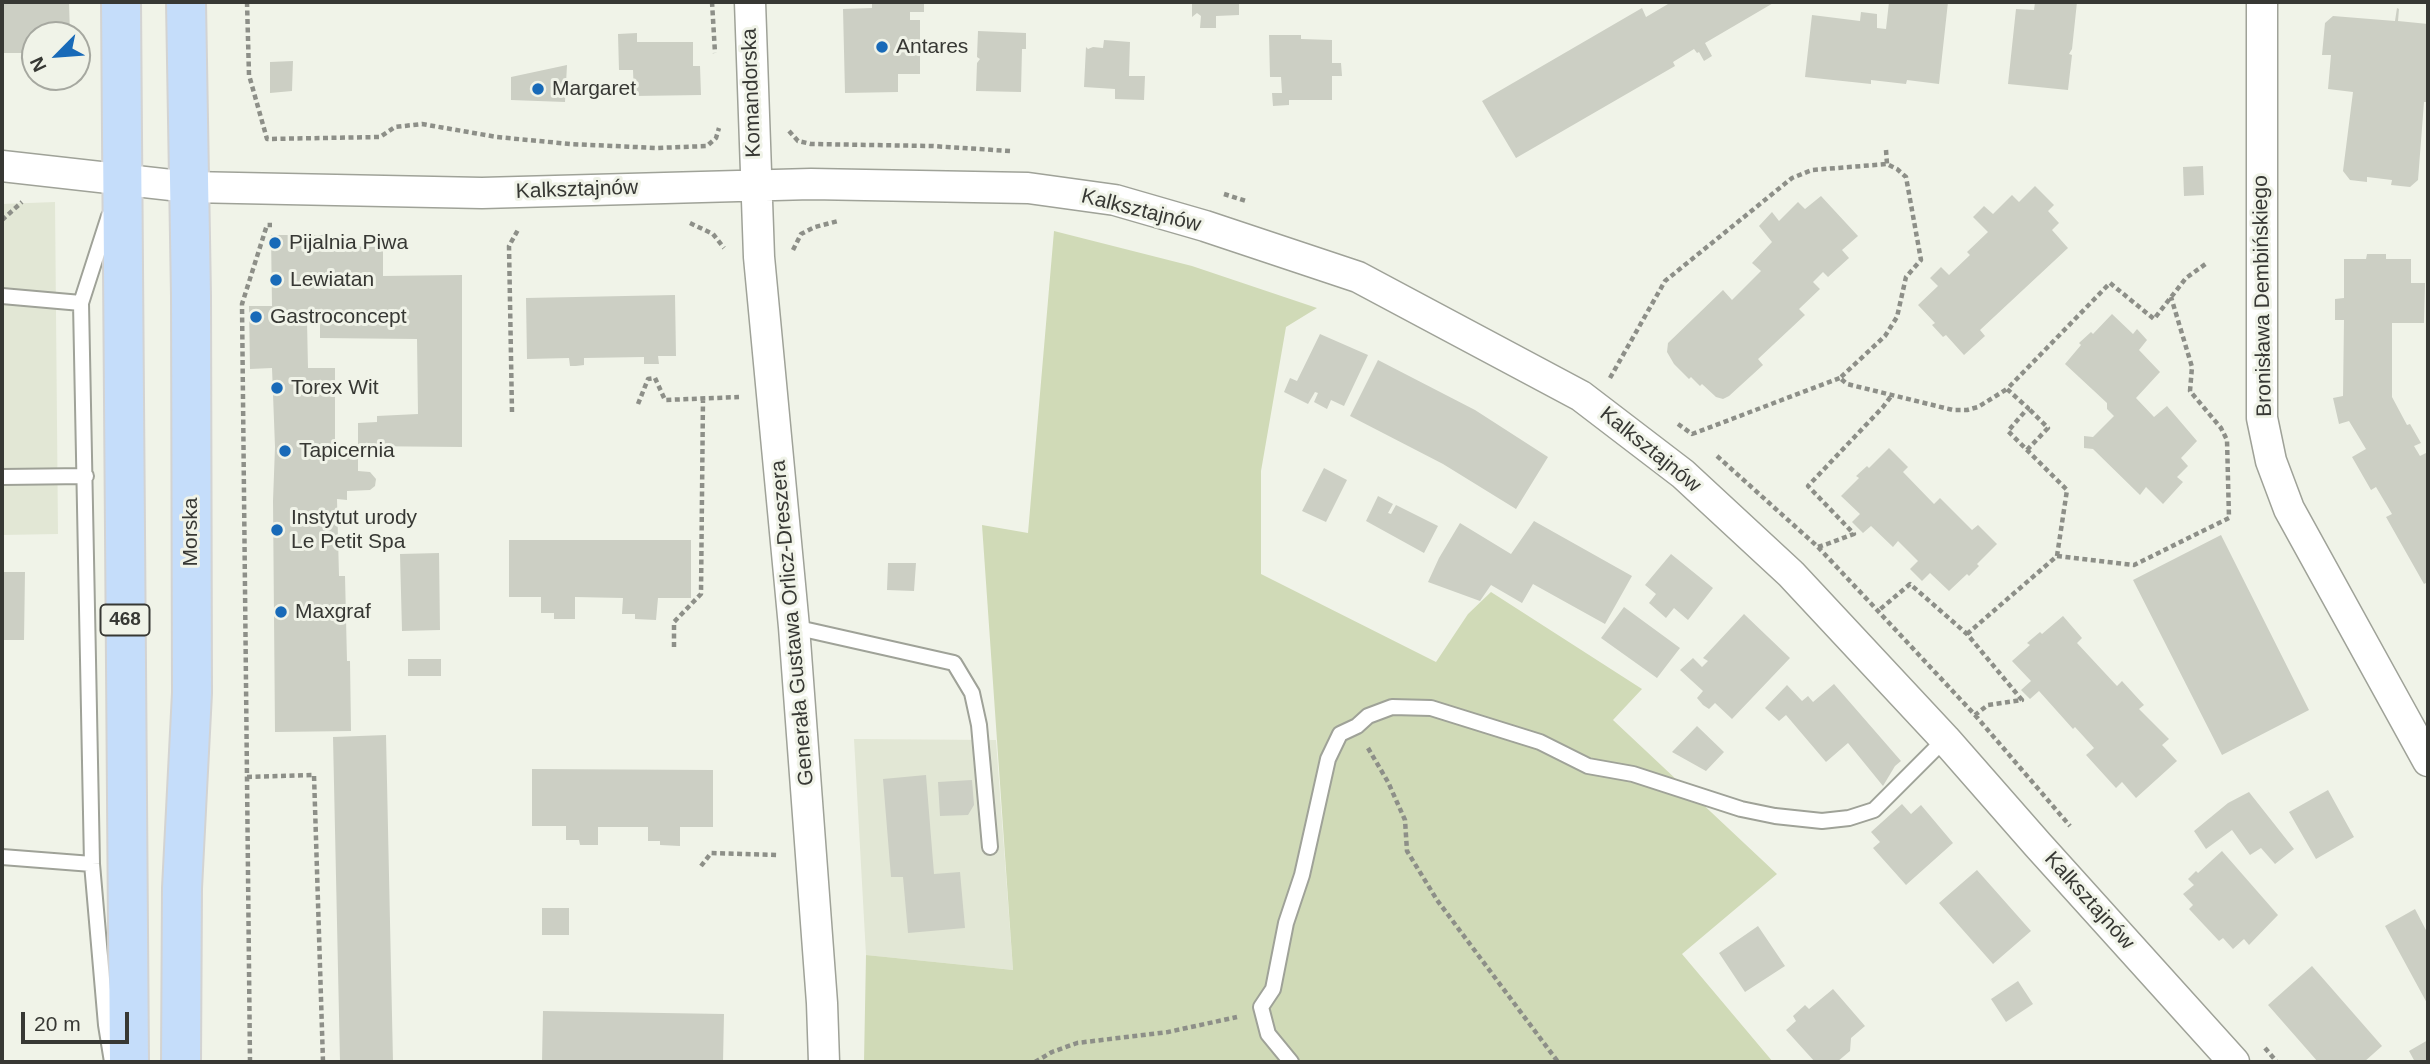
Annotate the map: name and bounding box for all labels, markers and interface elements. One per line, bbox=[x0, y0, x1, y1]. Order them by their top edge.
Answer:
north arrow bbox=[21, 21, 91, 91]
street label: Komandorska bbox=[737, 28, 767, 158]
place label: Antares bbox=[896, 34, 968, 60]
marker: Antares bbox=[874, 39, 890, 55]
text: N bbox=[26, 54, 51, 75]
place label: Margaret bbox=[552, 76, 636, 102]
marker: Margaret bbox=[530, 81, 546, 97]
street label: Kalksztajnów bbox=[515, 175, 639, 205]
street label: Bronisława Dembińskiego bbox=[2248, 175, 2278, 417]
street label: Kalksztajnów bbox=[1078, 184, 1204, 238]
place label: Pijalnia Piwa bbox=[289, 230, 408, 256]
marker: Pijalnia Piwa bbox=[267, 235, 283, 251]
place label: Lewiatan bbox=[290, 267, 374, 293]
marker: Lewiatan bbox=[268, 272, 284, 288]
place label: Gastroconcept bbox=[270, 304, 407, 330]
marker: Gastroconcept bbox=[248, 309, 264, 325]
place label: Torex Wit bbox=[291, 375, 379, 401]
marker: Torex Wit bbox=[269, 380, 285, 396]
street label: Kalksztajnów bbox=[1594, 402, 1706, 498]
place label: Tapicernia bbox=[299, 438, 395, 464]
marker: Tapicernia bbox=[277, 443, 293, 459]
street label: Generała Gustawa Orlicz-Dreszera bbox=[766, 459, 820, 787]
street label: Morska bbox=[178, 498, 204, 566]
place label: Instytut urody Le Petit Spa bbox=[291, 505, 417, 555]
marker: Instytut urody Le Petit Spa bbox=[269, 522, 285, 538]
place label: Maxgraf bbox=[295, 599, 371, 625]
road number: 468 bbox=[100, 604, 150, 636]
marker: Maxgraf bbox=[273, 604, 289, 620]
street label: Kalksztajnów bbox=[2039, 847, 2139, 955]
scale bar bbox=[24, 998, 133, 1042]
text: 20 m bbox=[34, 1012, 81, 1035]

